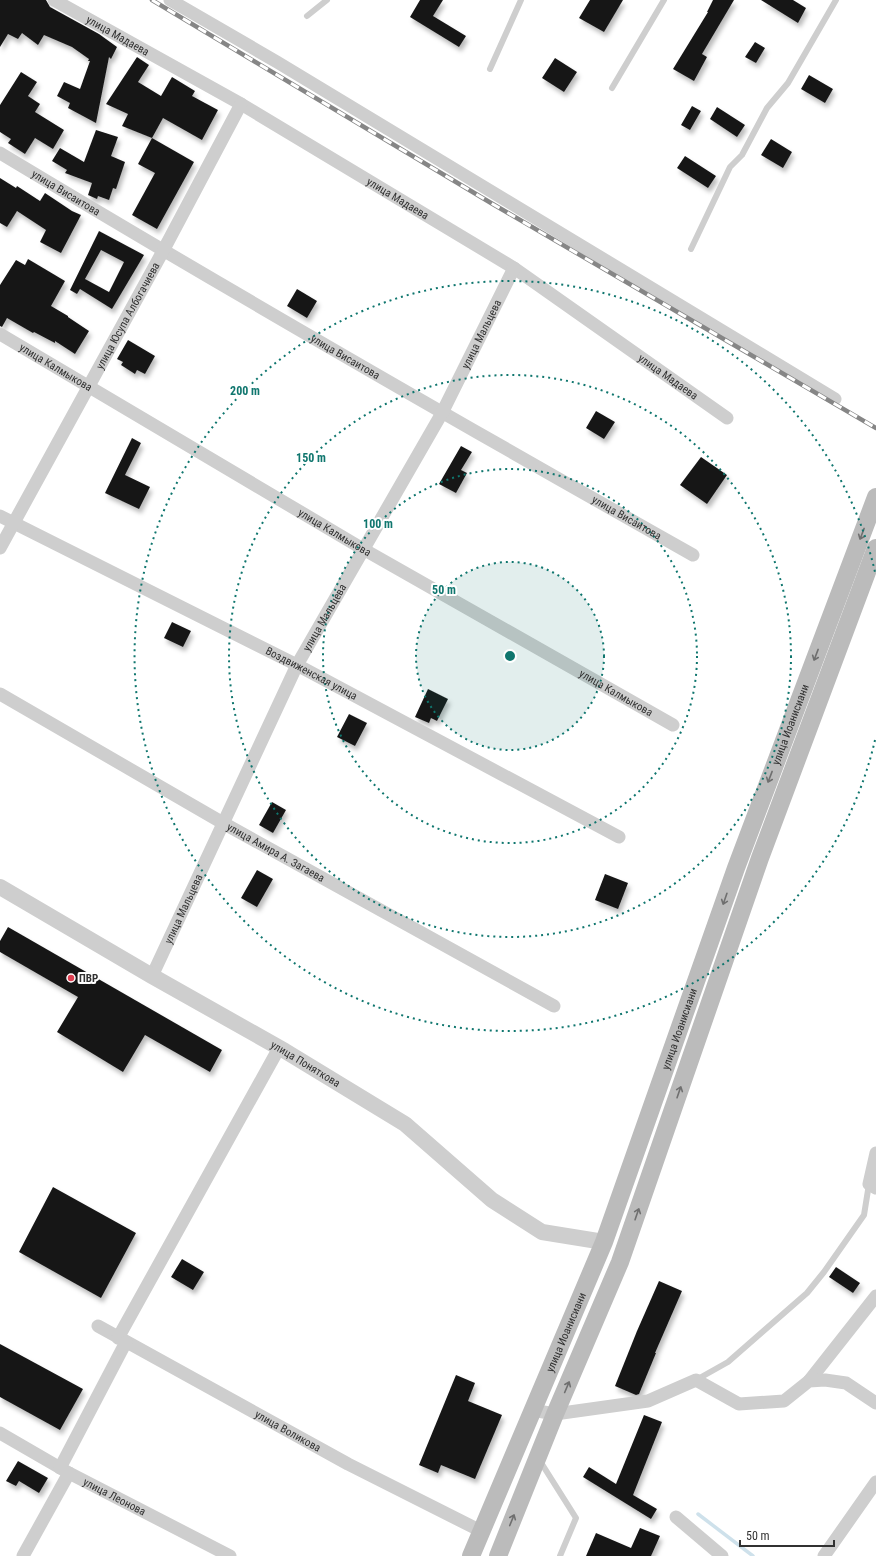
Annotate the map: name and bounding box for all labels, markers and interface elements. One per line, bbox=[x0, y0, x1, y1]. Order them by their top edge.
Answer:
street label: улица Мадаева bbox=[84, 13, 152, 58]
street label: улица Висаитова bbox=[29, 167, 103, 218]
street label: улица Мадаева bbox=[365, 175, 431, 222]
street label: улица Юсупа Албогачиева bbox=[93, 260, 162, 371]
street label: улица Мальцева bbox=[459, 297, 504, 371]
street label: улица Висаитова bbox=[309, 332, 382, 382]
street label: улица Калмыкова bbox=[17, 341, 95, 394]
street label: улица Мадаева bbox=[636, 351, 701, 402]
text: 200 m bbox=[230, 384, 260, 398]
text: 150 m bbox=[296, 451, 326, 465]
street label: улица Висаитова bbox=[590, 493, 664, 542]
street label: улица Калмыкова bbox=[296, 506, 373, 559]
text: 100 m bbox=[363, 517, 393, 531]
one-way arrow bbox=[858, 527, 866, 539]
street label: улица Мальцева bbox=[300, 582, 349, 653]
text: 50 m bbox=[432, 583, 456, 597]
street label: Воздвиженская улица bbox=[264, 644, 360, 703]
centre of rings bbox=[503, 649, 517, 663]
one-way arrow bbox=[812, 649, 820, 661]
street label: улица Калмыкова bbox=[577, 667, 655, 719]
street label: улица Иоанисиани bbox=[769, 682, 811, 767]
one-way arrow bbox=[766, 770, 774, 782]
street label: улица Амира А. Загаева bbox=[225, 820, 327, 884]
street label: улица Мальцева bbox=[161, 872, 205, 946]
one-way arrow bbox=[721, 892, 728, 905]
place label: ПВР bbox=[79, 972, 98, 985]
marker: ПВР bbox=[66, 973, 76, 983]
street label: улица Иоанисиани bbox=[659, 987, 700, 1071]
street label: улица Поняткова bbox=[269, 1038, 343, 1090]
one-way arrow bbox=[676, 1086, 684, 1098]
one-way arrow bbox=[634, 1208, 641, 1221]
street label: улица Иоанисиани bbox=[543, 1290, 588, 1374]
one-way arrow bbox=[564, 1381, 571, 1393]
street label: улица Воликова bbox=[253, 1407, 323, 1454]
street label: улица Леонова bbox=[81, 1475, 148, 1518]
one-way arrow bbox=[509, 1514, 517, 1526]
scale bar bbox=[740, 1522, 834, 1548]
text: 50 m bbox=[746, 1529, 770, 1543]

